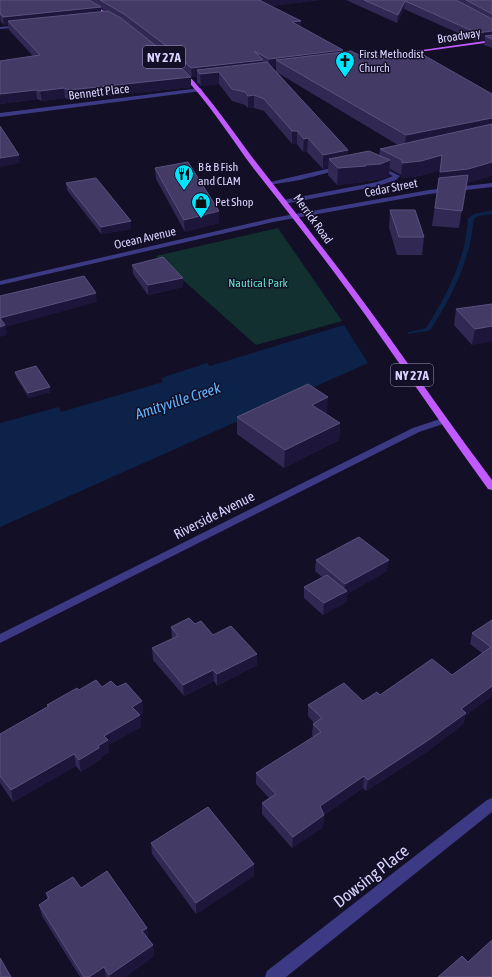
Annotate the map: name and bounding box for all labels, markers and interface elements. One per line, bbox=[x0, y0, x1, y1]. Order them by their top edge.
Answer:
street label: Broadway bbox=[436, 26, 482, 46]
road number: NY 27A bbox=[143, 46, 185, 68]
place label: First Methodist Church bbox=[359, 47, 425, 75]
church icon: First Methodist Church bbox=[334, 50, 356, 78]
street label: Bennett Place bbox=[68, 81, 130, 103]
place label: B & B Fish and CLAM bbox=[198, 160, 241, 188]
restaurant icon: B & B Fish and CLAM bbox=[173, 163, 195, 191]
street label: Cedar Street bbox=[363, 176, 419, 200]
shop icon: Pet Shop bbox=[190, 191, 212, 219]
street label: Merrick Road bbox=[290, 192, 336, 246]
place label: Pet Shop bbox=[215, 195, 254, 209]
street label: Ocean Avenue bbox=[113, 224, 177, 252]
park label: Nautical Park bbox=[228, 276, 288, 290]
road number: NY 27A bbox=[391, 364, 433, 386]
water label: Amityville Creek bbox=[132, 379, 223, 423]
street label: Riverside Avenue bbox=[171, 488, 257, 542]
street label: Dowsing Place bbox=[329, 840, 413, 912]

